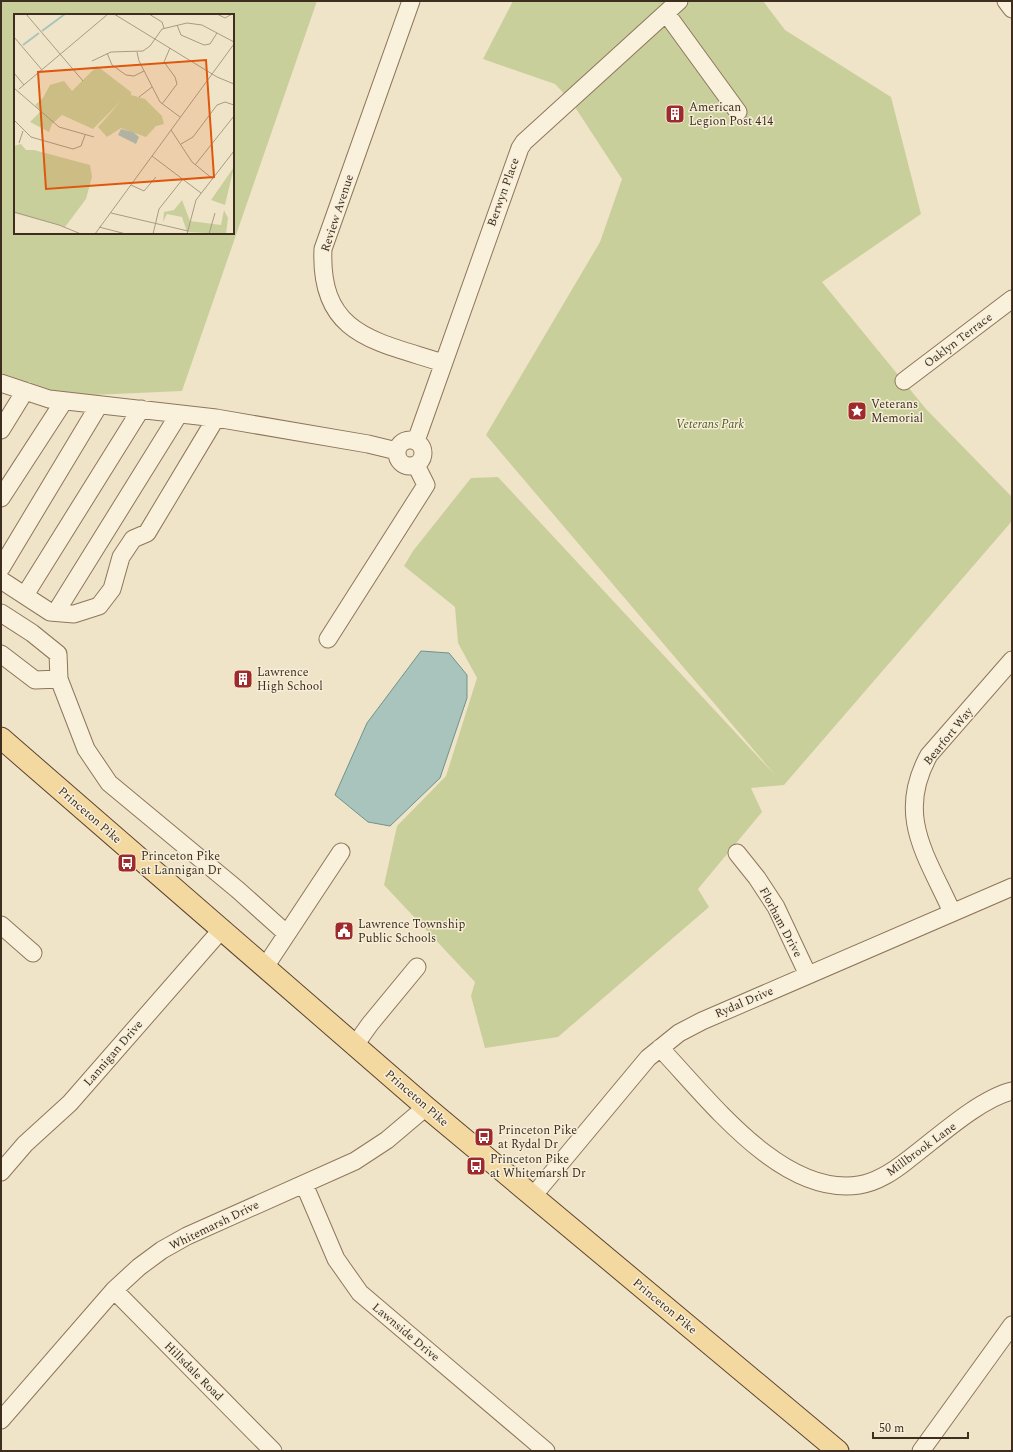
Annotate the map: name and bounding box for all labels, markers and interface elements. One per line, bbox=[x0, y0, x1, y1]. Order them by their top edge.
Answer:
inset map bbox=[14, 14, 234, 234]
place label: American Legion Post 414 bbox=[689, 98, 773, 131]
building icon: American Legion Post 414 bbox=[664, 103, 686, 125]
street label: Berwyn Place bbox=[482, 155, 525, 229]
street label: Review Avenue bbox=[316, 172, 359, 254]
street label: Oaklyn Terrace bbox=[920, 308, 997, 373]
place label: Veterans Memorial bbox=[871, 395, 923, 428]
place icon: Veterans Memorial bbox=[846, 400, 868, 422]
park label: Veterans Park bbox=[676, 415, 744, 434]
place label: Lawrence High School bbox=[257, 663, 323, 696]
building icon: Lawrence High School bbox=[232, 668, 254, 690]
street label: Bearfort Way bbox=[919, 702, 979, 770]
street label: Princeton Pike bbox=[54, 782, 126, 849]
place label: Princeton Pike at Lannigan Dr bbox=[141, 847, 222, 880]
bus stop icon: Princeton Pike at Lannigan Dr bbox=[116, 852, 138, 874]
street label: Florham Drive bbox=[754, 884, 807, 961]
place label: Lawrence Township Public Schools bbox=[358, 915, 465, 948]
public building icon: Lawrence Township Public Schools bbox=[333, 920, 355, 942]
street label: Rydal Drive bbox=[712, 982, 777, 1023]
street label: Lannigan Drive bbox=[79, 1016, 148, 1091]
street label: Princeton Pike bbox=[381, 1065, 453, 1132]
street label: Millbrook Lane bbox=[882, 1117, 961, 1181]
place label: Princeton Pike at Rydal Dr bbox=[498, 1121, 577, 1154]
bus stop icon: Princeton Pike at Rydal Dr bbox=[473, 1126, 495, 1148]
place label: Princeton Pike at Whitemarsh Dr bbox=[490, 1150, 586, 1183]
bus stop icon: Princeton Pike at Whitemarsh Dr bbox=[465, 1155, 487, 1177]
street label: Whitemarsh Drive bbox=[166, 1195, 263, 1255]
street label: Princeton Pike bbox=[628, 1274, 701, 1339]
street label: Lawnside Drive bbox=[368, 1298, 444, 1367]
street label: Hillsdale Road bbox=[159, 1337, 228, 1406]
scale bar bbox=[873, 1414, 968, 1440]
text: 50 m bbox=[879, 1419, 904, 1438]

